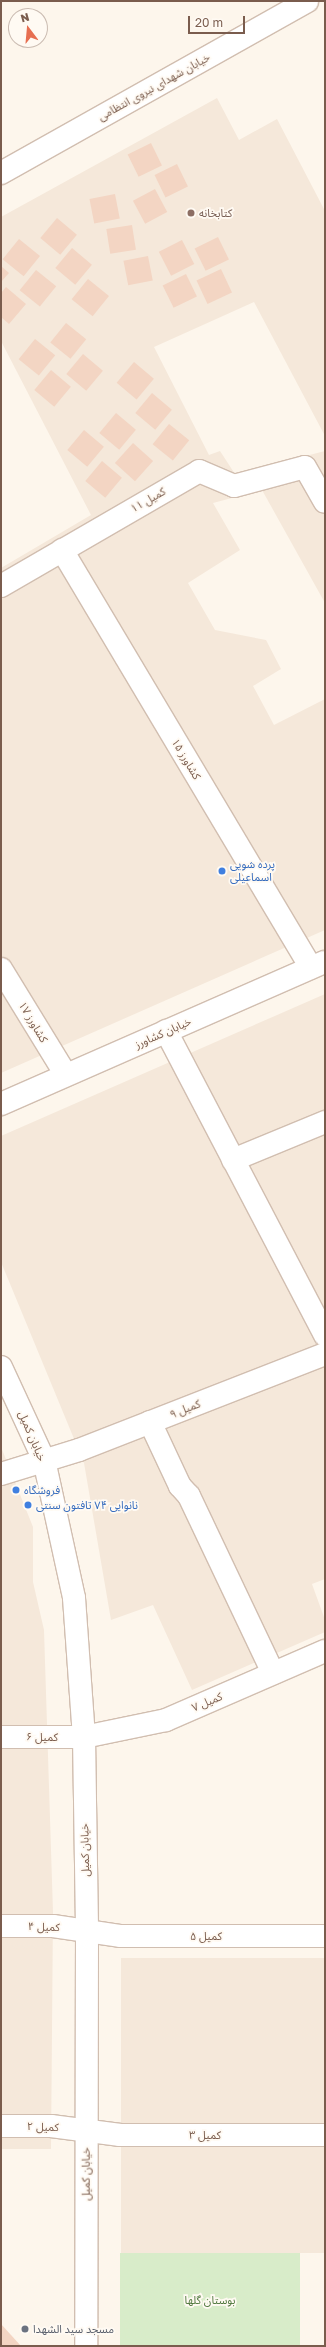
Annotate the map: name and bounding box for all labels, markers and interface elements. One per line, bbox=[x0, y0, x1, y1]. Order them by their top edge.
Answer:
north arrow bbox=[8, 8, 48, 48]
scale bar bbox=[190, 8, 247, 34]
text: N bbox=[19, 10, 31, 24]
text: 20 m bbox=[195, 15, 223, 30]
street label: خیابان شهدای نیروی انتظامی bbox=[96, 51, 212, 123]
place label: کتابخانه bbox=[199, 206, 232, 220]
marker: کتابخانه bbox=[186, 208, 196, 218]
street label: کمیل ۱۱ bbox=[128, 485, 168, 515]
street label: کشاورز ۱۵ bbox=[169, 736, 203, 782]
place label: پرده شویی اسماعیلی bbox=[230, 858, 275, 884]
marker: پرده شویی اسماعیلی bbox=[217, 866, 227, 876]
street label: کشاورز ۱۷ bbox=[16, 999, 50, 1045]
street label: خیابان کشاورز bbox=[133, 1015, 193, 1051]
street label: کمیل ۹ bbox=[168, 1397, 202, 1421]
street label: خیابان کمیل bbox=[16, 1409, 48, 1463]
place label: فروشگاه bbox=[24, 1483, 60, 1497]
marker: فروشگاه bbox=[11, 1485, 21, 1495]
place label: نانوایی ۷۴ تافتون سنتی bbox=[36, 1498, 138, 1512]
marker: نانوایی ۷۴ تافتون سنتی bbox=[23, 1500, 33, 1510]
street label: کمیل ۷ bbox=[190, 1690, 224, 1714]
street label: کمیل ۶ bbox=[26, 1730, 58, 1744]
street label: خیابان کمیل bbox=[78, 1823, 92, 1877]
street label: کمیل ۴ bbox=[28, 1920, 60, 1934]
street label: کمیل ۵ bbox=[190, 1929, 222, 1943]
street label: کمیل ۲ bbox=[27, 2120, 59, 2134]
street label: کمیل ۳ bbox=[189, 2128, 221, 2142]
street label: خیابان کمیل bbox=[79, 2147, 93, 2201]
park label: بوستان گلها bbox=[185, 2293, 235, 2307]
place label: مسجد سید الشهدا bbox=[33, 2322, 114, 2336]
marker: مسجد سید الشهدا bbox=[20, 2324, 30, 2334]

